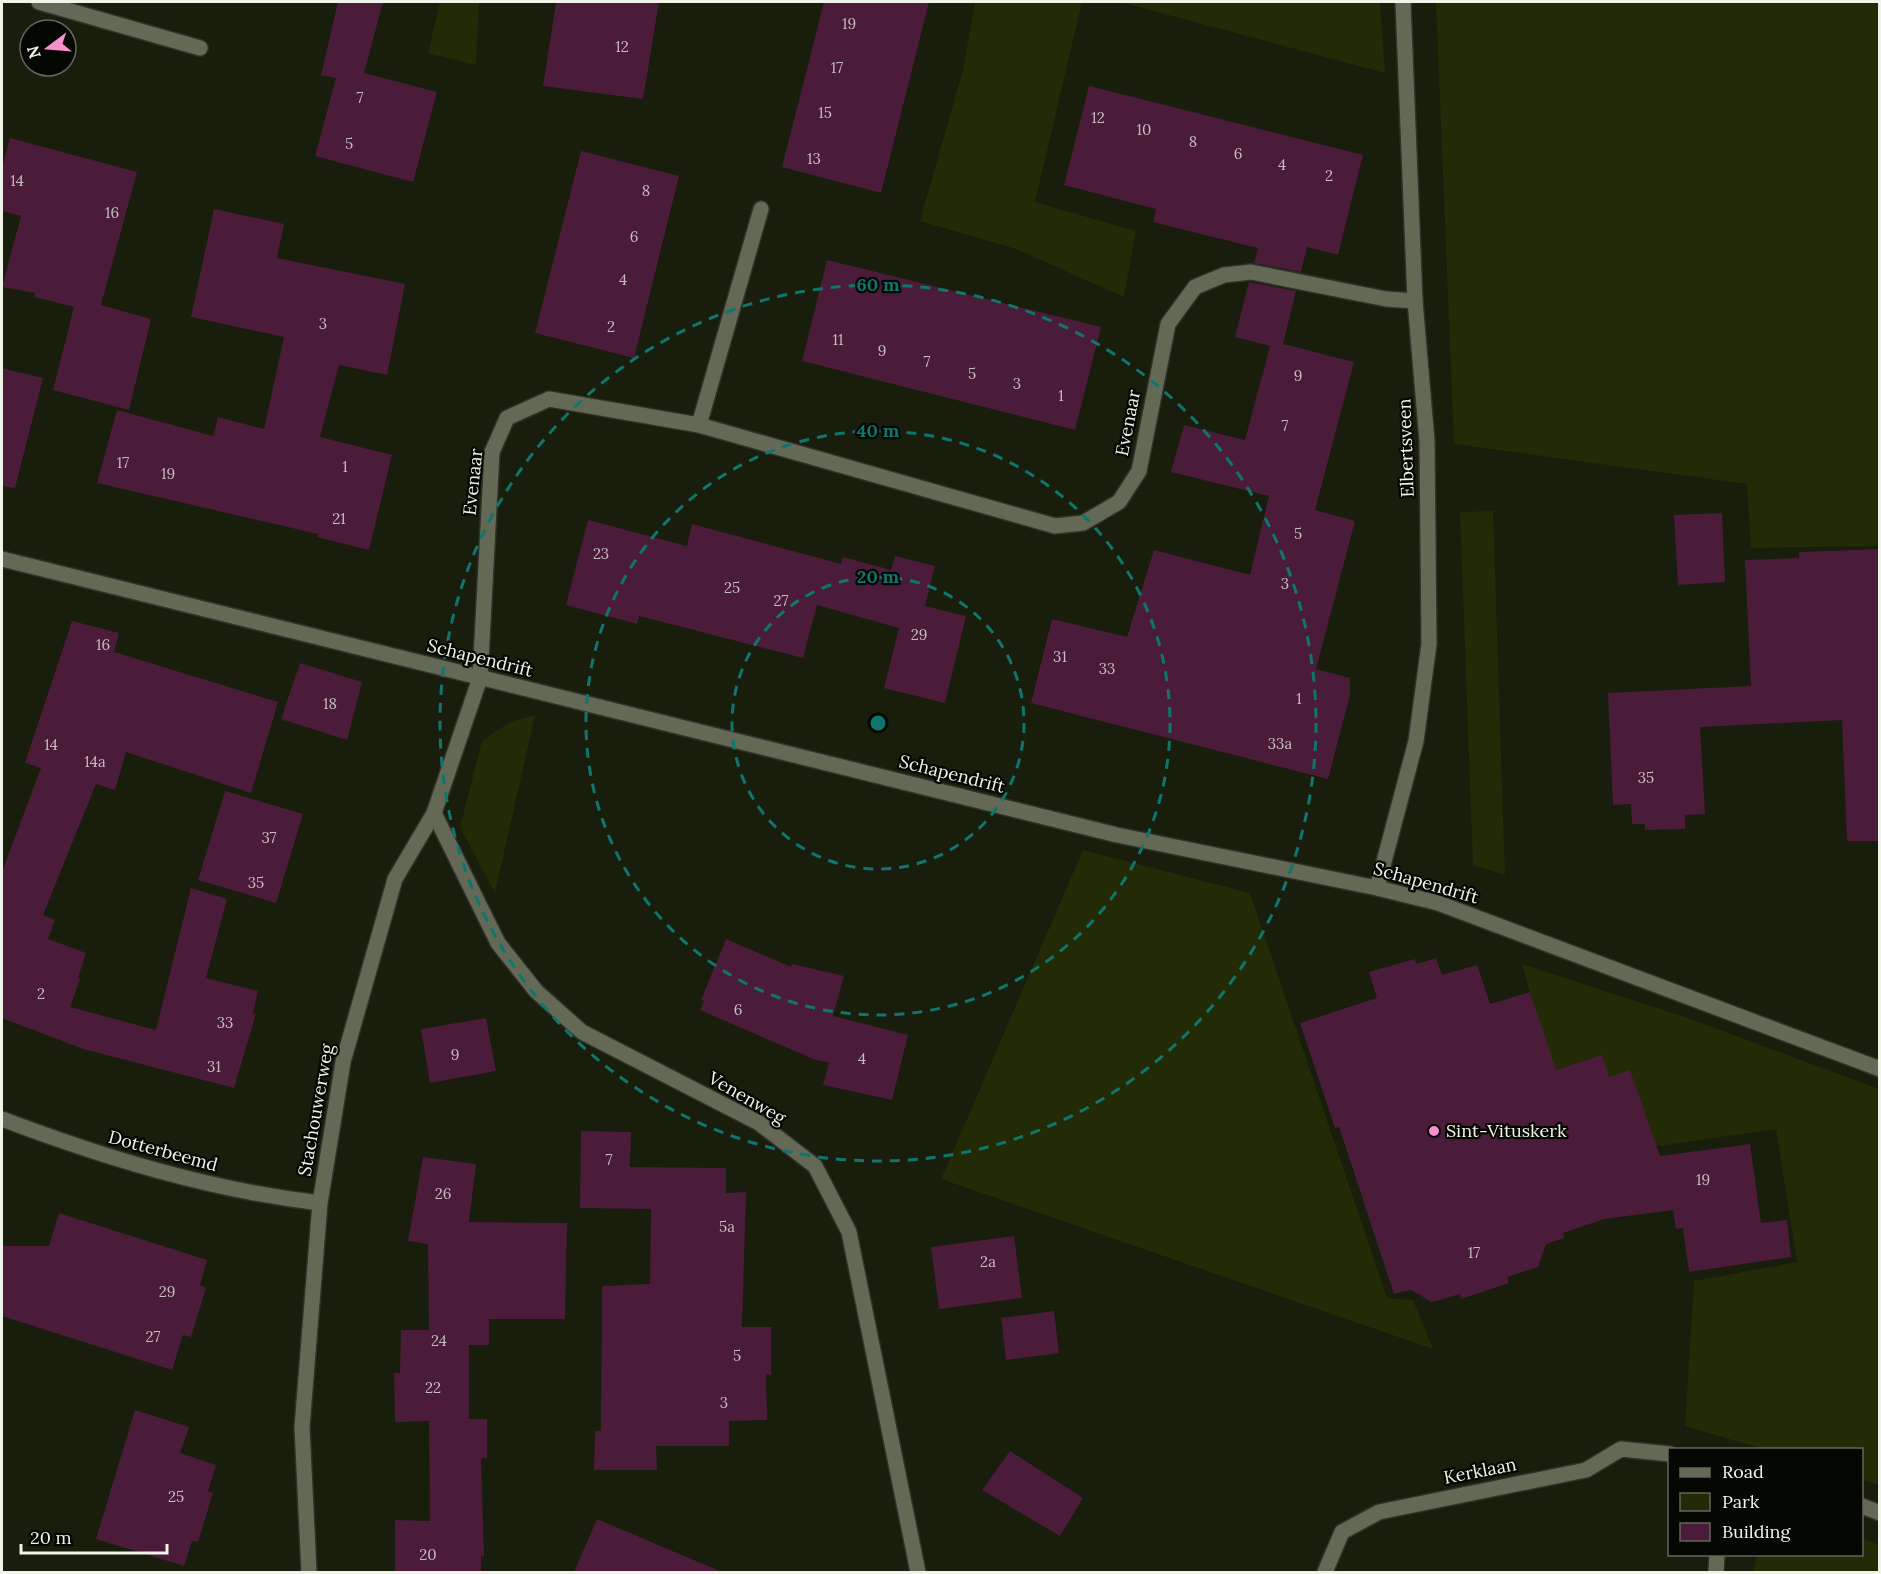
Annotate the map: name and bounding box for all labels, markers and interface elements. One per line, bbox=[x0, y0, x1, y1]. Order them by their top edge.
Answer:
house number: 19 bbox=[842, 14, 856, 33]
north arrow bbox=[18, 18, 78, 78]
house number: 12 bbox=[615, 37, 629, 56]
text: N bbox=[22, 43, 45, 61]
house number: 17 bbox=[831, 58, 843, 77]
house number: 7 bbox=[357, 88, 364, 107]
house number: 15 bbox=[818, 103, 832, 122]
house number: 12 bbox=[1091, 108, 1105, 127]
house number: 10 bbox=[1137, 120, 1151, 139]
house number: 8 bbox=[1189, 132, 1197, 151]
house number: 5 bbox=[345, 134, 353, 153]
house number: 6 bbox=[1234, 144, 1242, 163]
house number: 13 bbox=[807, 149, 821, 168]
house number: 4 bbox=[1278, 155, 1286, 174]
house number: 2 bbox=[1325, 166, 1333, 185]
house number: 14 bbox=[10, 171, 24, 190]
house number: 8 bbox=[642, 181, 650, 200]
house number: 16 bbox=[105, 203, 119, 222]
house number: 6 bbox=[630, 227, 638, 246]
house number: 4 bbox=[619, 270, 627, 289]
text: 60 m bbox=[856, 273, 900, 296]
house number: 3 bbox=[319, 314, 327, 333]
house number: 2 bbox=[607, 317, 615, 336]
house number: 11 bbox=[833, 330, 843, 349]
house number: 9 bbox=[878, 341, 886, 360]
house number: 7 bbox=[924, 352, 931, 371]
house number: 5 bbox=[968, 364, 976, 383]
house number: 9 bbox=[1294, 366, 1302, 385]
house number: 3 bbox=[1013, 374, 1021, 393]
house number: 1 bbox=[1058, 386, 1064, 405]
street label: Evenaar bbox=[1110, 388, 1145, 458]
street label: Elbertsveen bbox=[1392, 398, 1419, 498]
house number: 7 bbox=[1282, 416, 1289, 435]
text: 40 m bbox=[857, 419, 900, 442]
street label: Evenaar bbox=[458, 447, 487, 517]
house number: 17 bbox=[117, 453, 129, 472]
house number: 1 bbox=[342, 457, 348, 476]
house number: 19 bbox=[161, 464, 175, 483]
house number: 21 bbox=[332, 509, 346, 528]
house number: 5 bbox=[1294, 524, 1302, 543]
house number: 23 bbox=[593, 544, 609, 563]
text: 20 m bbox=[857, 565, 900, 588]
house number: 3 bbox=[1281, 574, 1289, 593]
house number: 25 bbox=[724, 578, 740, 597]
house number: 27 bbox=[774, 591, 789, 610]
house number: 29 bbox=[911, 625, 927, 644]
street label: Schapendrift bbox=[425, 633, 535, 682]
house number: 16 bbox=[96, 635, 110, 654]
house number: 31 bbox=[1053, 647, 1067, 666]
house number: 33 bbox=[1099, 659, 1115, 678]
house number: 1 bbox=[1296, 689, 1302, 708]
house number: 18 bbox=[323, 694, 337, 713]
centre of rings bbox=[868, 713, 888, 733]
house number: 33a bbox=[1268, 734, 1292, 753]
house number: 14 bbox=[44, 735, 58, 754]
street label: Schapendrift bbox=[897, 749, 1007, 798]
house number: 14a bbox=[84, 752, 106, 771]
house number: 35 bbox=[1638, 768, 1654, 787]
house number: 37 bbox=[262, 828, 277, 847]
street label: Schapendrift bbox=[1371, 857, 1481, 908]
house number: 35 bbox=[248, 873, 264, 892]
house number: 2 bbox=[37, 984, 45, 1003]
house number: 6 bbox=[734, 1000, 742, 1019]
house number: 33 bbox=[217, 1013, 233, 1032]
street label: Stachouwerweg bbox=[293, 1041, 339, 1178]
house number: 9 bbox=[451, 1045, 459, 1064]
house number: 4 bbox=[858, 1049, 866, 1068]
house number: 31 bbox=[207, 1057, 221, 1076]
street label: Venenweg bbox=[703, 1066, 791, 1130]
place label: Sint-Vituskerk bbox=[1446, 1119, 1567, 1142]
marker: Sint-Vituskerk bbox=[1427, 1124, 1441, 1138]
street label: Dotterbeemd bbox=[106, 1125, 221, 1176]
house number: 7 bbox=[606, 1150, 613, 1169]
house number: 19 bbox=[1696, 1170, 1710, 1189]
house number: 26 bbox=[435, 1184, 451, 1203]
house number: 5a bbox=[719, 1217, 735, 1236]
house number: 17 bbox=[1468, 1243, 1480, 1262]
house number: 2a bbox=[980, 1252, 996, 1271]
house number: 29 bbox=[159, 1282, 175, 1301]
house number: 27 bbox=[146, 1327, 161, 1346]
house number: 24 bbox=[431, 1331, 447, 1350]
house number: 5 bbox=[733, 1346, 741, 1365]
house number: 22 bbox=[425, 1378, 441, 1397]
house number: 3 bbox=[720, 1393, 728, 1412]
legend bbox=[1668, 1448, 1863, 1556]
street label: Kerklaan bbox=[1442, 1452, 1518, 1489]
text: Road bbox=[1722, 1460, 1764, 1483]
house number: 25 bbox=[168, 1487, 184, 1506]
text: Park bbox=[1722, 1490, 1760, 1513]
scale bar bbox=[21, 1517, 166, 1555]
text: Building bbox=[1722, 1520, 1792, 1543]
text: 20 m bbox=[30, 1526, 72, 1549]
house number: 20 bbox=[419, 1545, 437, 1564]

